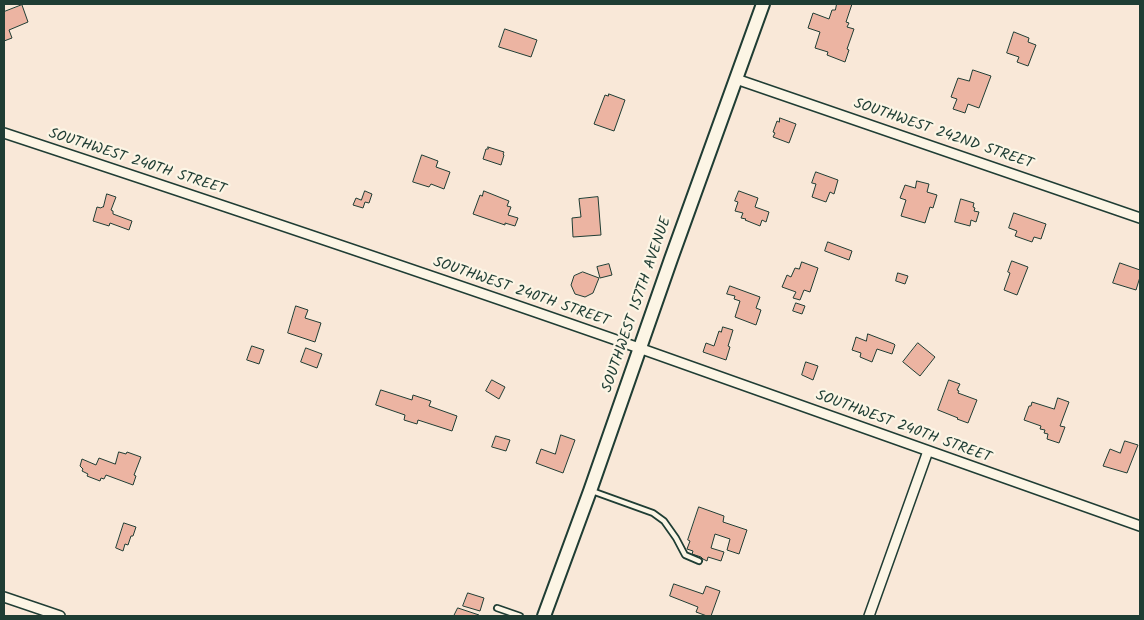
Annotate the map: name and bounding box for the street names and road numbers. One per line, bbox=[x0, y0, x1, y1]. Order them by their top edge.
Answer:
street label: SOUTHWEST 242ND STREET bbox=[851, 96, 1035, 174]
street label: SOUTHWEST 240TH STREET bbox=[46, 126, 228, 200]
street label: SOUTHWEST 157TH AVENUE bbox=[599, 215, 677, 395]
street label: SOUTHWEST 240TH STREET bbox=[430, 254, 612, 332]
street label: SOUTHWEST 240TH STREET bbox=[813, 388, 993, 468]

